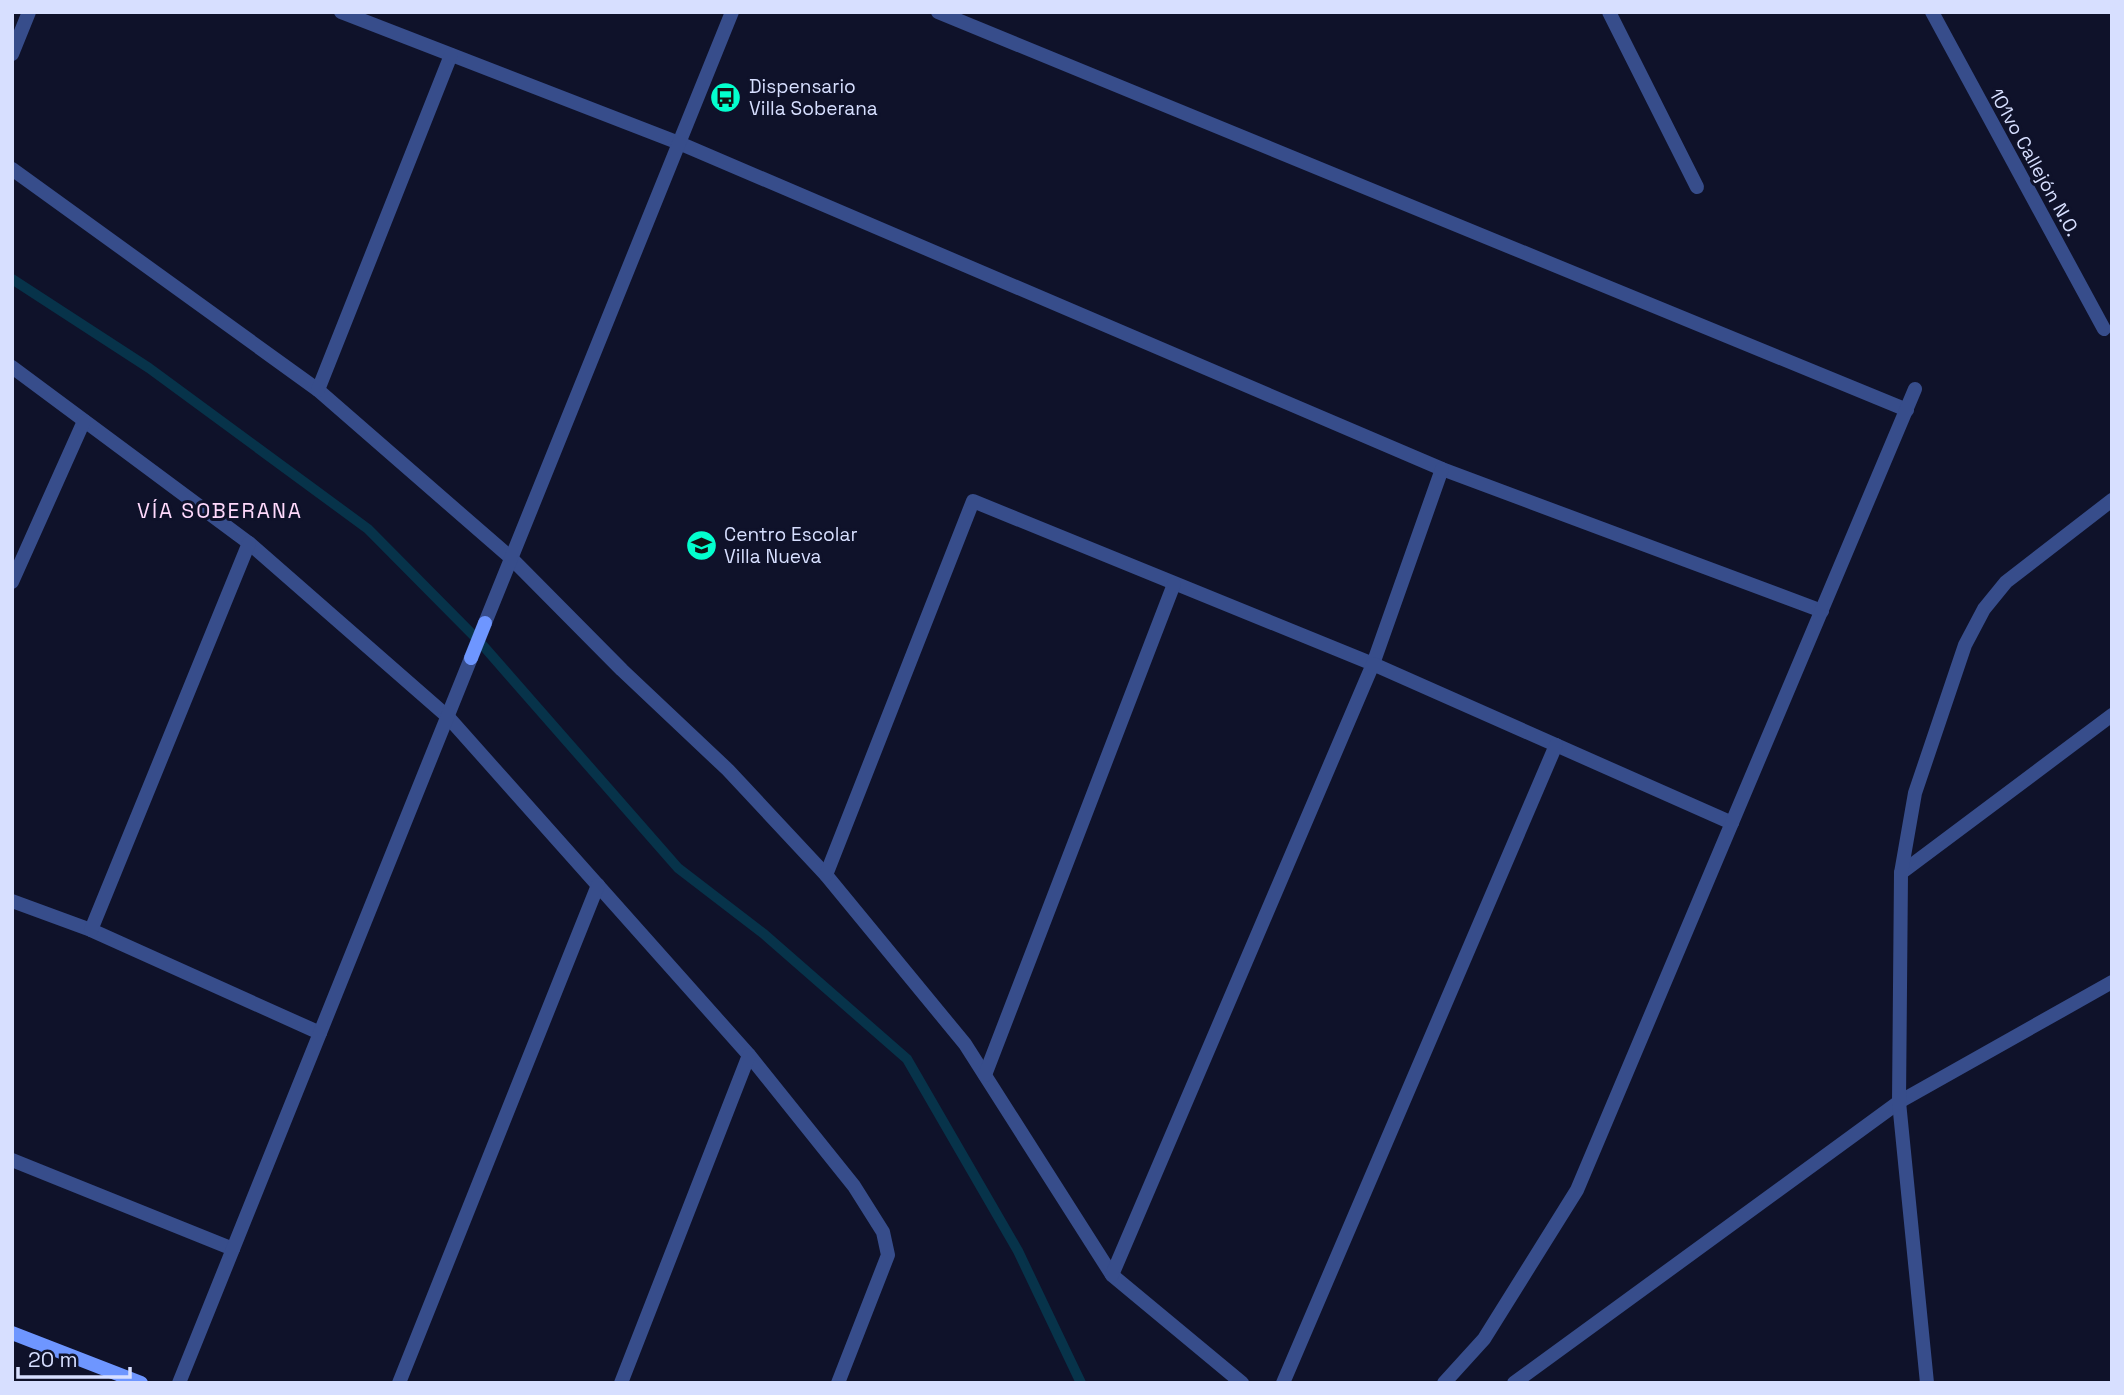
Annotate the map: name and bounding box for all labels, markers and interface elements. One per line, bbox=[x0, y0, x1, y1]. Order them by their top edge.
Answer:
place label: Dispensario Villa Soberana bbox=[749, 74, 878, 121]
bus stop icon: Dispensario Villa Soberana bbox=[709, 80, 743, 114]
street label: 101vo Callejón N.O. bbox=[1984, 84, 2086, 241]
district label: VÍA SOBERANA bbox=[137, 497, 303, 524]
place label: Centro Escolar Villa Nueva bbox=[724, 522, 858, 569]
school or university icon: Centro Escolar Villa Nueva bbox=[684, 528, 718, 562]
scale bar bbox=[18, 1336, 130, 1380]
text: 20 m bbox=[28, 1346, 78, 1373]

